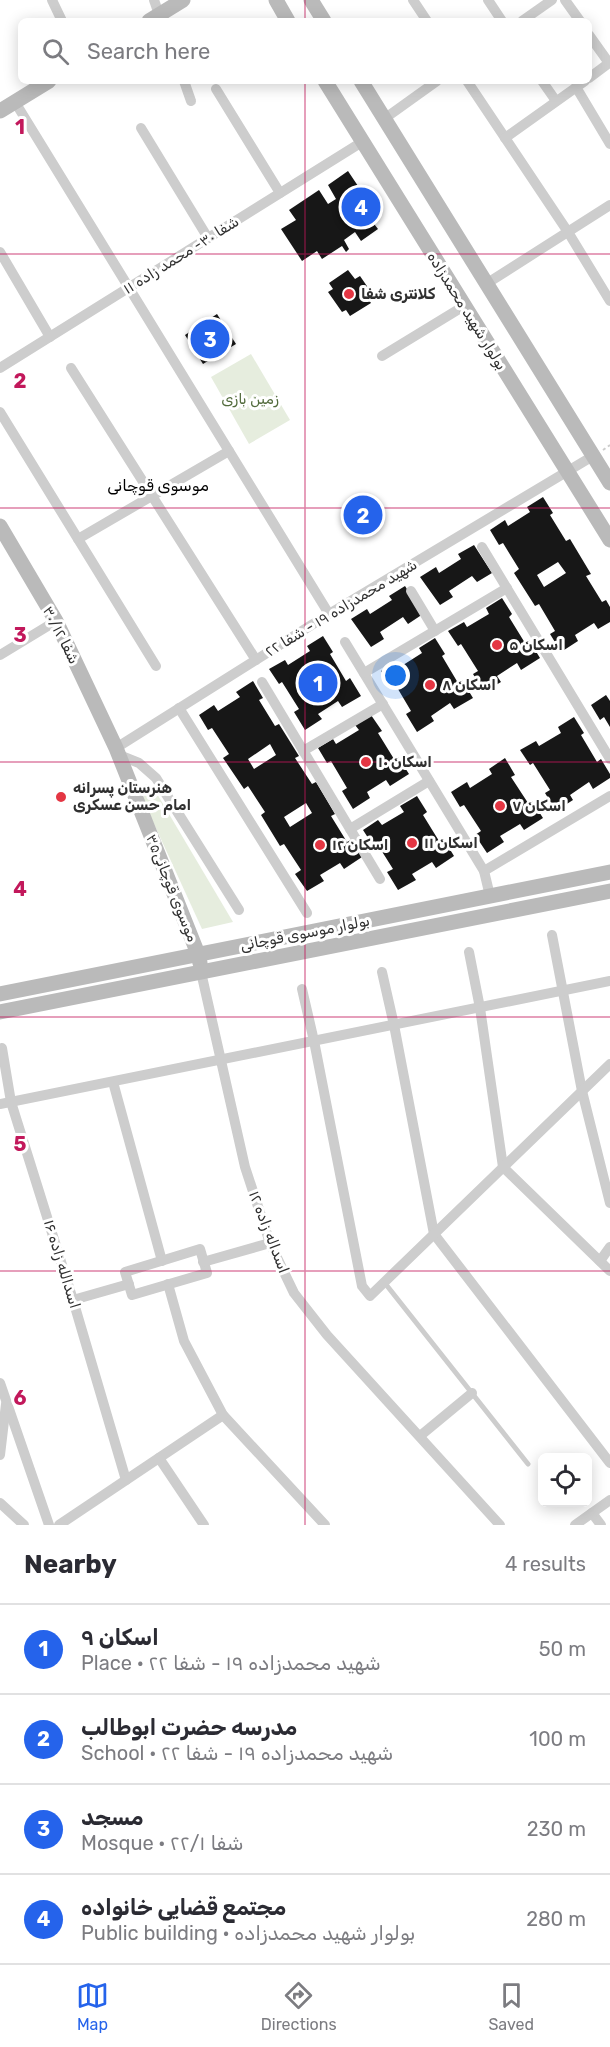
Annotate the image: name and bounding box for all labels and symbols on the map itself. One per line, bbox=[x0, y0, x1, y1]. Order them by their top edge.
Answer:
text: 1 bbox=[15, 115, 25, 139]
pin: 4 bbox=[342, 184, 380, 230]
street label: شفا ۳۰- محمد زاده ۱۱ bbox=[120, 212, 242, 298]
street label: بولوار شهید محمدزاده bbox=[423, 249, 511, 373]
place label: کلانتری شفا bbox=[361, 285, 436, 303]
marker: کلانتری شفا bbox=[342, 287, 356, 301]
pin: 3 bbox=[190, 316, 230, 362]
text: 2 bbox=[14, 369, 27, 393]
park label: زمین بازی bbox=[221, 390, 279, 408]
district label: موسوی قوچانی bbox=[107, 476, 209, 496]
pin: 2 bbox=[344, 492, 382, 538]
street label: شهید محمدزاده ۱۹ - شفا ۲۲ bbox=[262, 555, 420, 661]
street label: شفا ۳۰/۱۲ bbox=[39, 603, 83, 667]
text: 3 bbox=[13, 623, 27, 647]
place label: اسکان ۵ bbox=[509, 636, 563, 654]
marker: اسکان ۵ bbox=[490, 638, 504, 652]
pin: 1 bbox=[298, 660, 338, 706]
your location bbox=[381, 661, 410, 690]
place label: اسکان ۸ bbox=[442, 676, 496, 694]
marker: اسکان ۸ bbox=[423, 678, 437, 692]
place label: اسکان ۱۰ bbox=[378, 753, 432, 771]
marker: اسکان ۱۰ bbox=[359, 755, 373, 769]
place label: هنرستان پسرانه امام حسن عسکری bbox=[73, 779, 191, 815]
marker: هنرستان پسرانه امام حسن عسکری bbox=[54, 790, 68, 804]
place label: اسکان ۷ bbox=[512, 797, 566, 815]
marker: اسکان ۷ bbox=[493, 799, 507, 813]
street label: موسوی قوچانی۳۵ bbox=[142, 832, 202, 944]
place label: اسکان ۱۱ bbox=[424, 834, 478, 852]
place label: اسکان ۱۲ bbox=[332, 836, 389, 854]
marker: اسکان ۱۱ bbox=[405, 836, 419, 850]
marker: اسکان ۱۲ bbox=[313, 838, 327, 852]
text: 4 bbox=[13, 877, 27, 901]
street label: بولوار موسوی قوچانی bbox=[239, 912, 371, 954]
text: 5 bbox=[14, 1132, 27, 1156]
street label: اسداله زاده ۱۲ bbox=[245, 1188, 293, 1276]
street label: اسدالله زاده ۱۶ bbox=[40, 1217, 84, 1311]
text: 6 bbox=[13, 1386, 27, 1410]

